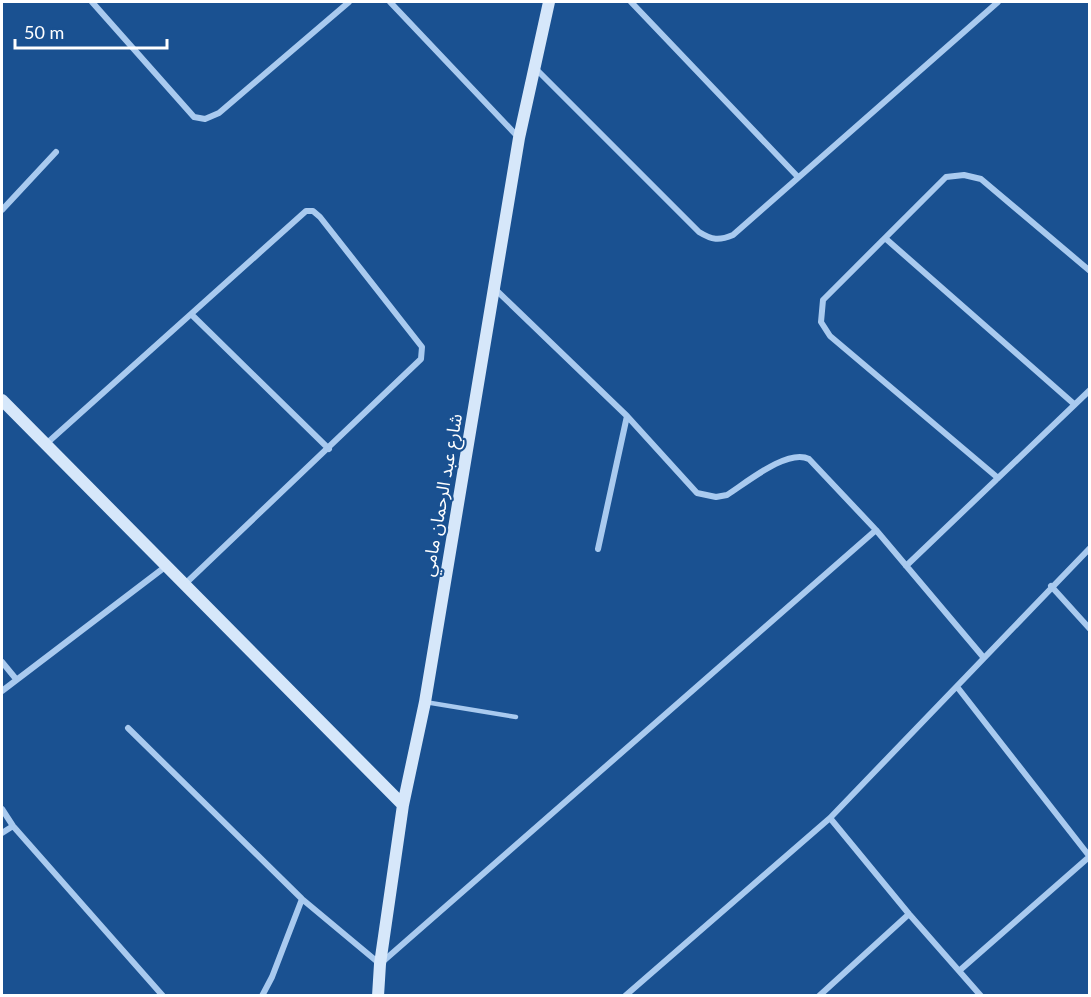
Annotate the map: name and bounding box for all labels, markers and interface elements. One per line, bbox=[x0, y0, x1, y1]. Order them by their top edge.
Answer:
scale bar bbox=[15, 12, 166, 50]
text: 50 m bbox=[24, 21, 64, 43]
street label: شارع عبد الرحمان مامي bbox=[416, 412, 470, 579]

